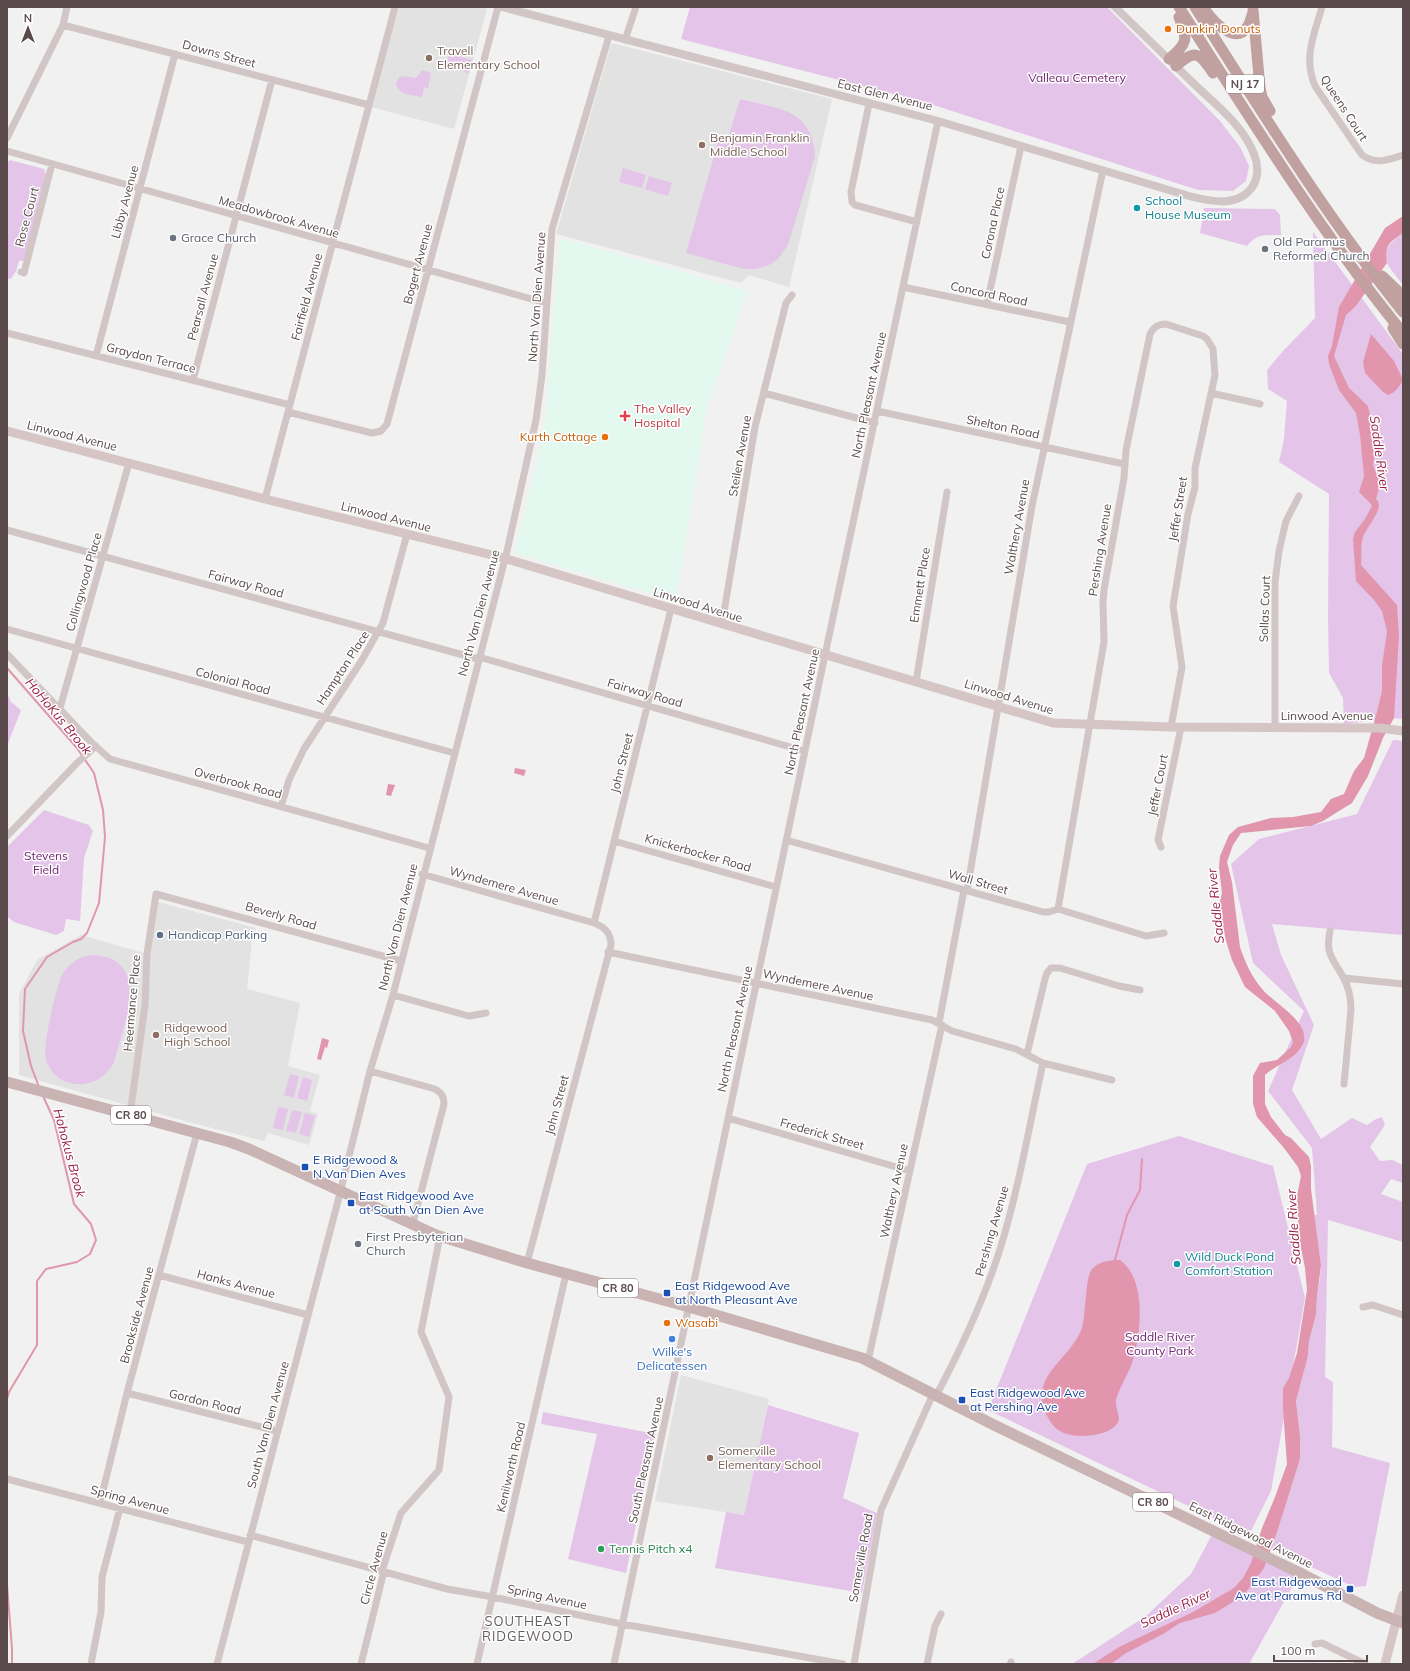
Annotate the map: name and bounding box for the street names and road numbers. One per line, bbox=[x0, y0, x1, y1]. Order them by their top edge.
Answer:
street label: Downs Street bbox=[181, 37, 258, 71]
street label: Queens Court bbox=[1317, 72, 1371, 144]
street label: East Glen Avenue bbox=[836, 75, 934, 114]
road number: NJ 17 bbox=[1226, 75, 1264, 93]
street label: Libby Avenue bbox=[108, 164, 141, 240]
street label: Rose Court bbox=[11, 185, 42, 248]
street label: Corona Place bbox=[978, 185, 1007, 260]
street label: Meadowbrook Avenue bbox=[217, 192, 341, 241]
street label: Bogert Avenue bbox=[400, 222, 435, 306]
street label: North Van Dien Avenue bbox=[524, 231, 549, 362]
street label: Pearsall Avenue bbox=[184, 252, 221, 342]
street label: Fairfield Avenue bbox=[288, 252, 325, 342]
street label: Concord Road bbox=[949, 278, 1029, 309]
street label: North Pleasant Avenue bbox=[848, 330, 889, 459]
street label: Graydon Terrace bbox=[105, 339, 197, 376]
street label: Shelton Road bbox=[965, 411, 1041, 442]
street label: Steilen Avenue bbox=[725, 414, 754, 498]
street label: Linwood Avenue bbox=[25, 417, 119, 454]
street label: Jeffer Street bbox=[1165, 475, 1190, 542]
street label: Walthery Avenue bbox=[1001, 478, 1032, 576]
street label: Linwood Avenue bbox=[339, 498, 433, 535]
street label: Pershing Avenue bbox=[1085, 503, 1114, 597]
street label: Collingwood Place bbox=[62, 531, 105, 633]
street label: Emmett Place bbox=[906, 546, 933, 624]
street label: North Van Dien Avenue bbox=[454, 548, 503, 678]
street label: Fairway Road bbox=[207, 566, 286, 601]
street label: Sollas Court bbox=[1256, 575, 1273, 643]
street label: Linwood Avenue bbox=[652, 584, 745, 625]
street label: Hampton Place bbox=[313, 628, 372, 708]
street label: North Pleasant Avenue bbox=[781, 647, 822, 776]
street label: Colonial Road bbox=[194, 663, 272, 698]
street label: Fairway Road bbox=[606, 675, 685, 710]
street label: Linwood Avenue bbox=[963, 676, 1056, 717]
street label: Linwood Avenue bbox=[1281, 708, 1373, 723]
street label: John Street bbox=[607, 731, 636, 794]
street label: Jeffer Court bbox=[1144, 753, 1171, 817]
street label: Overbrook Road bbox=[193, 764, 284, 801]
street label: Knickerbocker Road bbox=[643, 830, 753, 875]
street label: North Van Dien Avenue bbox=[374, 862, 421, 992]
street label: Wyndemere Avenue bbox=[448, 863, 560, 908]
street label: Wall Street bbox=[946, 866, 1010, 897]
street label: Beverly Road bbox=[244, 898, 319, 933]
street label: Heermance Place bbox=[120, 954, 143, 1052]
street label: North Pleasant Avenue bbox=[714, 964, 755, 1093]
street label: Wyndemere Avenue bbox=[761, 965, 875, 1004]
street label: John Street bbox=[541, 1073, 572, 1136]
road number: CR 80 bbox=[111, 1106, 151, 1124]
street label: Frederick Street bbox=[778, 1114, 866, 1153]
street label: Walthery Avenue bbox=[876, 1142, 911, 1240]
street label: Pershing Avenue bbox=[971, 1184, 1012, 1278]
street label: Brookside Avenue bbox=[116, 1265, 157, 1365]
street label: Hanks Avenue bbox=[195, 1266, 277, 1301]
road number: CR 80 bbox=[598, 1279, 638, 1297]
street label: South Van Dien Avenue bbox=[243, 1360, 292, 1490]
street label: Gordon Road bbox=[168, 1385, 243, 1418]
street label: South Pleasant Avenue bbox=[625, 1395, 666, 1525]
street label: Kenilworth Road bbox=[493, 1420, 528, 1514]
street label: Spring Avenue bbox=[89, 1482, 171, 1517]
road number: CR 80 bbox=[1133, 1493, 1173, 1511]
street label: East Ridgewood Avenue bbox=[1187, 1498, 1315, 1571]
street label: Somerville Road bbox=[845, 1512, 876, 1604]
street label: Circle Avenue bbox=[356, 1529, 391, 1606]
street label: Spring Avenue bbox=[506, 1581, 588, 1612]

